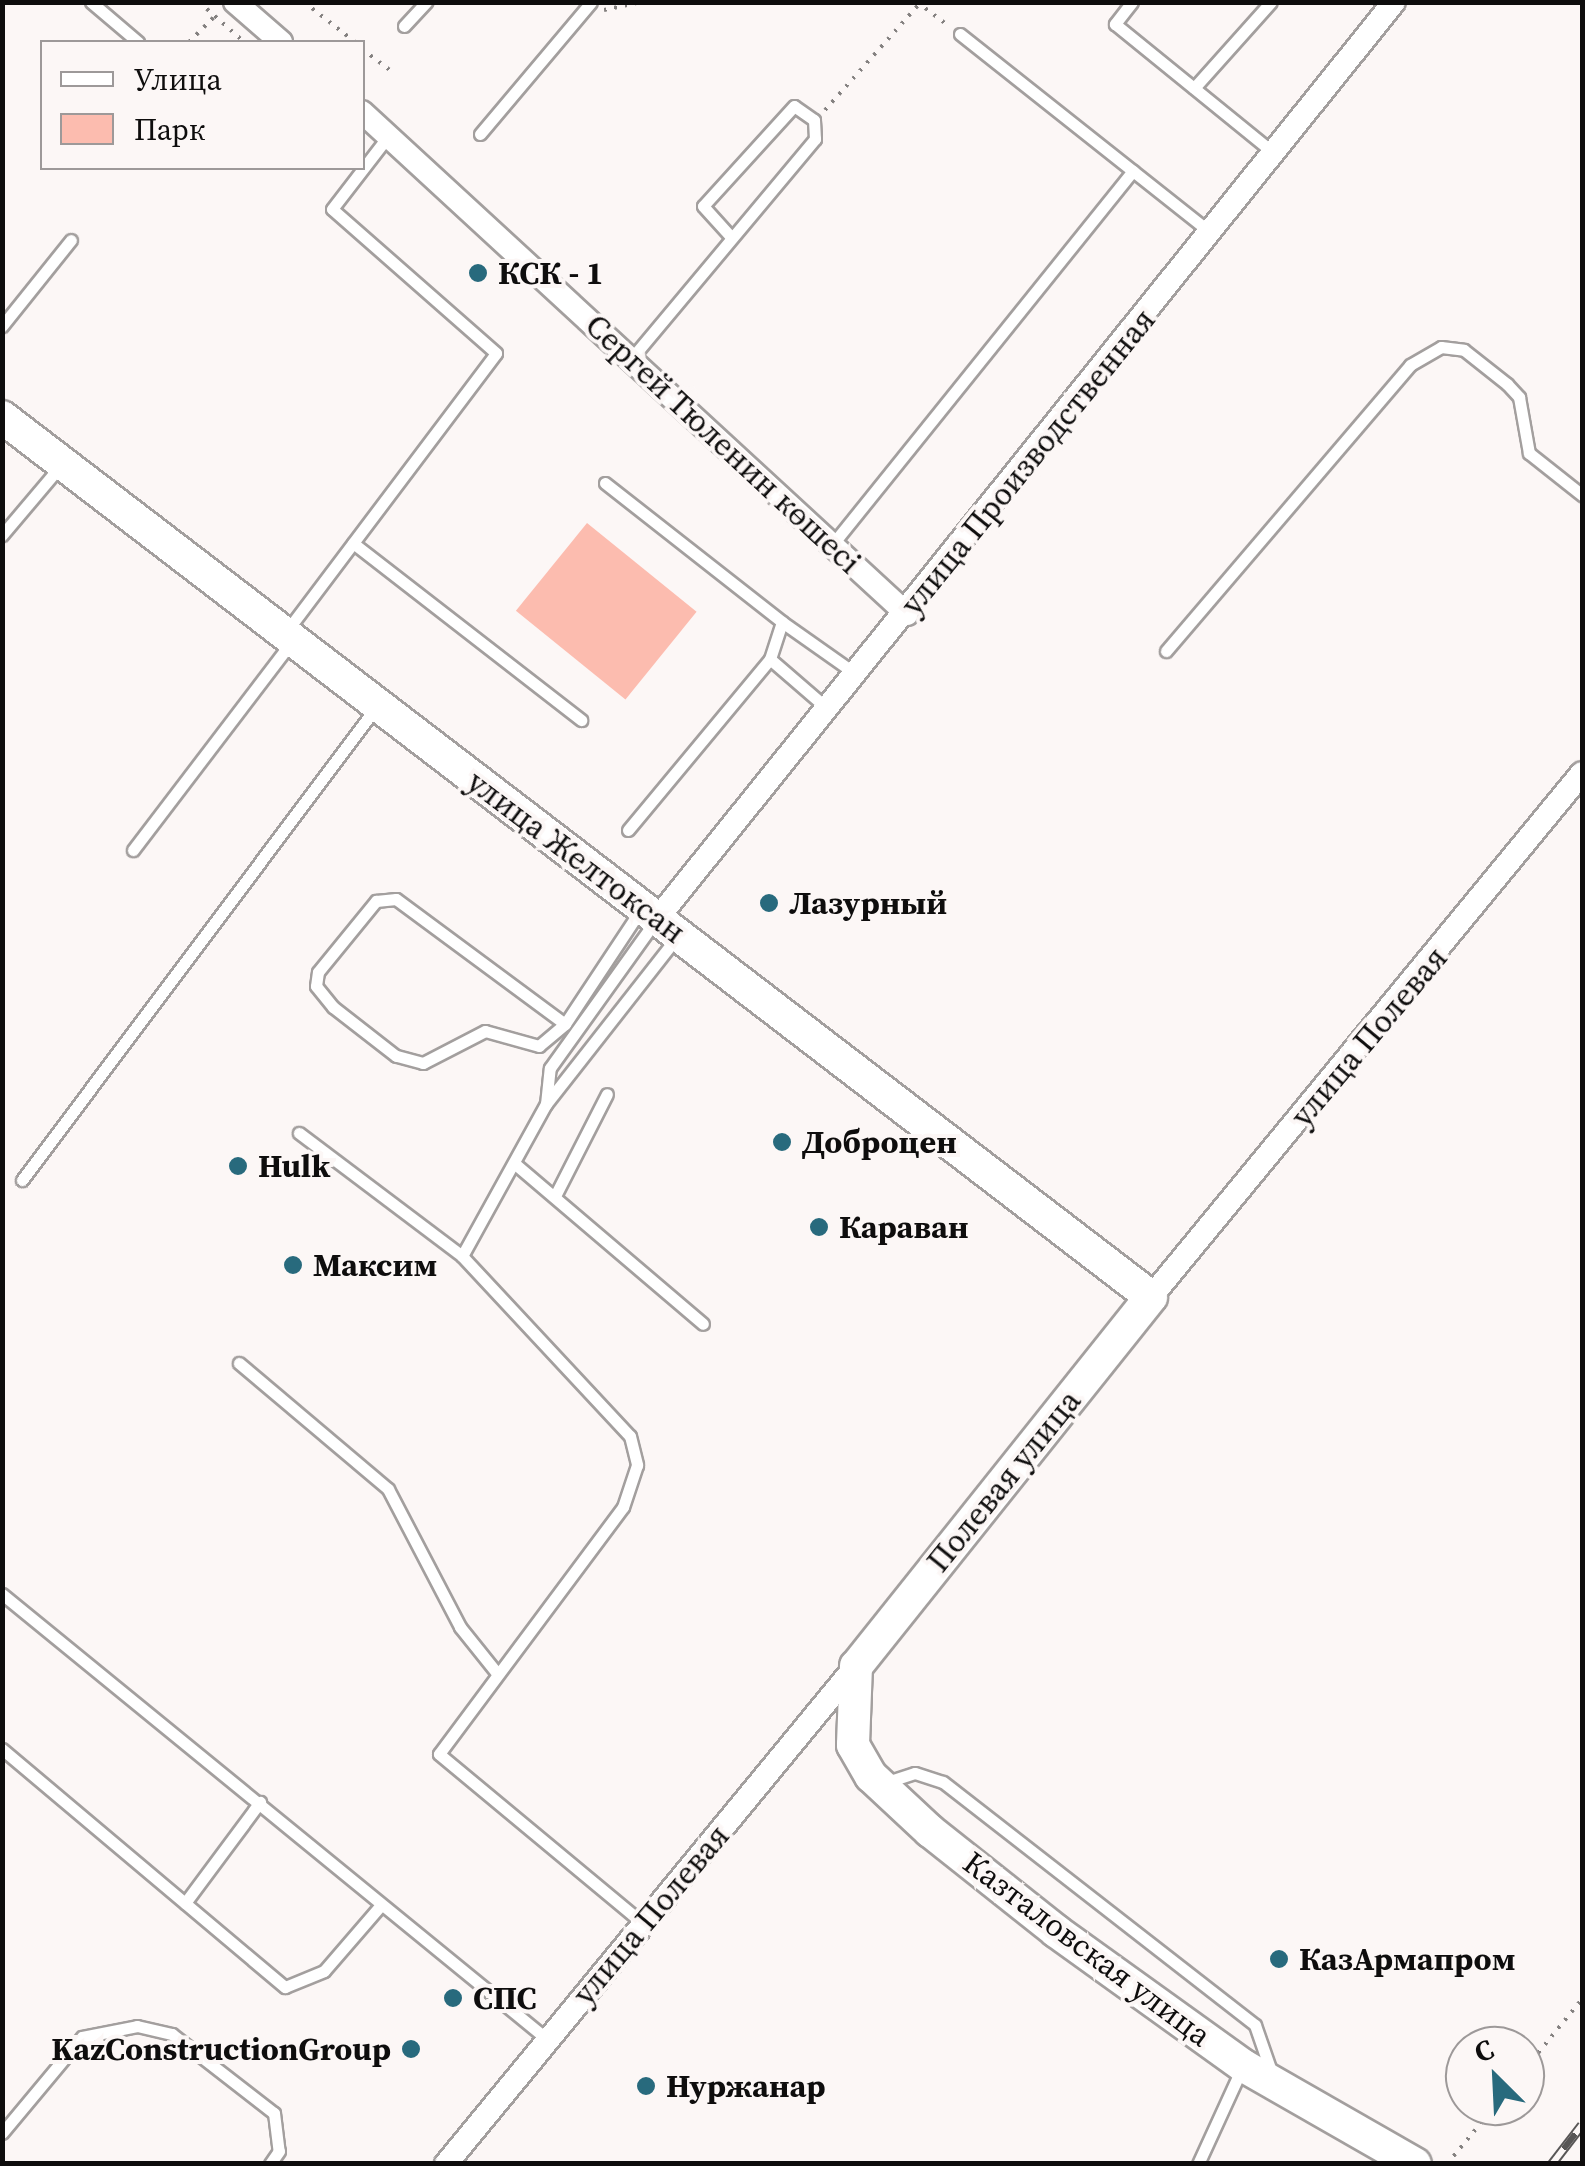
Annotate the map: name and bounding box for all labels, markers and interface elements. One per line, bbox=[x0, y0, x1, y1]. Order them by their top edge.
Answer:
legend bbox=[40, 40, 365, 170]
text: Улица bbox=[134, 59, 222, 100]
text: Парк bbox=[134, 109, 205, 150]
place label: КСК - 1 bbox=[498, 254, 603, 292]
marker: КСК - 1 bbox=[467, 262, 489, 284]
street label: улица Производственная bbox=[893, 301, 1163, 623]
street label: Сергей Тюленин көшесі bbox=[577, 306, 869, 582]
street label: улица Желтоксан bbox=[459, 762, 693, 952]
place label: Лазурный bbox=[789, 884, 947, 922]
marker: Лазурный bbox=[758, 892, 780, 914]
street label: улица Полевая bbox=[1283, 939, 1455, 1135]
place label: Доброцен bbox=[802, 1123, 957, 1161]
marker: Доброцен bbox=[771, 1131, 793, 1153]
place label: Hulk bbox=[258, 1147, 330, 1185]
marker: Hulk bbox=[227, 1155, 249, 1177]
place label: Караван bbox=[839, 1208, 969, 1246]
marker: Караван bbox=[808, 1216, 830, 1238]
place label: Максим bbox=[313, 1246, 437, 1284]
marker: Максим bbox=[282, 1254, 304, 1276]
street label: Полевая улица bbox=[919, 1382, 1089, 1580]
street label: улица Полевая bbox=[565, 1817, 737, 2013]
street label: Казталовская улица bbox=[956, 1843, 1218, 2055]
place label: КазАрмапром bbox=[1299, 1940, 1515, 1978]
marker: КазАрмапром bbox=[1268, 1948, 1290, 1970]
place label: СПС bbox=[473, 1979, 536, 2017]
marker: СПС bbox=[442, 1987, 464, 2009]
north arrow bbox=[1445, 2026, 1545, 2126]
place label: KazConstructionGroup bbox=[51, 2030, 391, 2068]
text: С bbox=[1468, 2030, 1499, 2071]
marker: KazConstructionGroup bbox=[400, 2038, 422, 2060]
place label: Нуржанар bbox=[666, 2067, 825, 2105]
marker: Нуржанар bbox=[635, 2075, 657, 2097]

